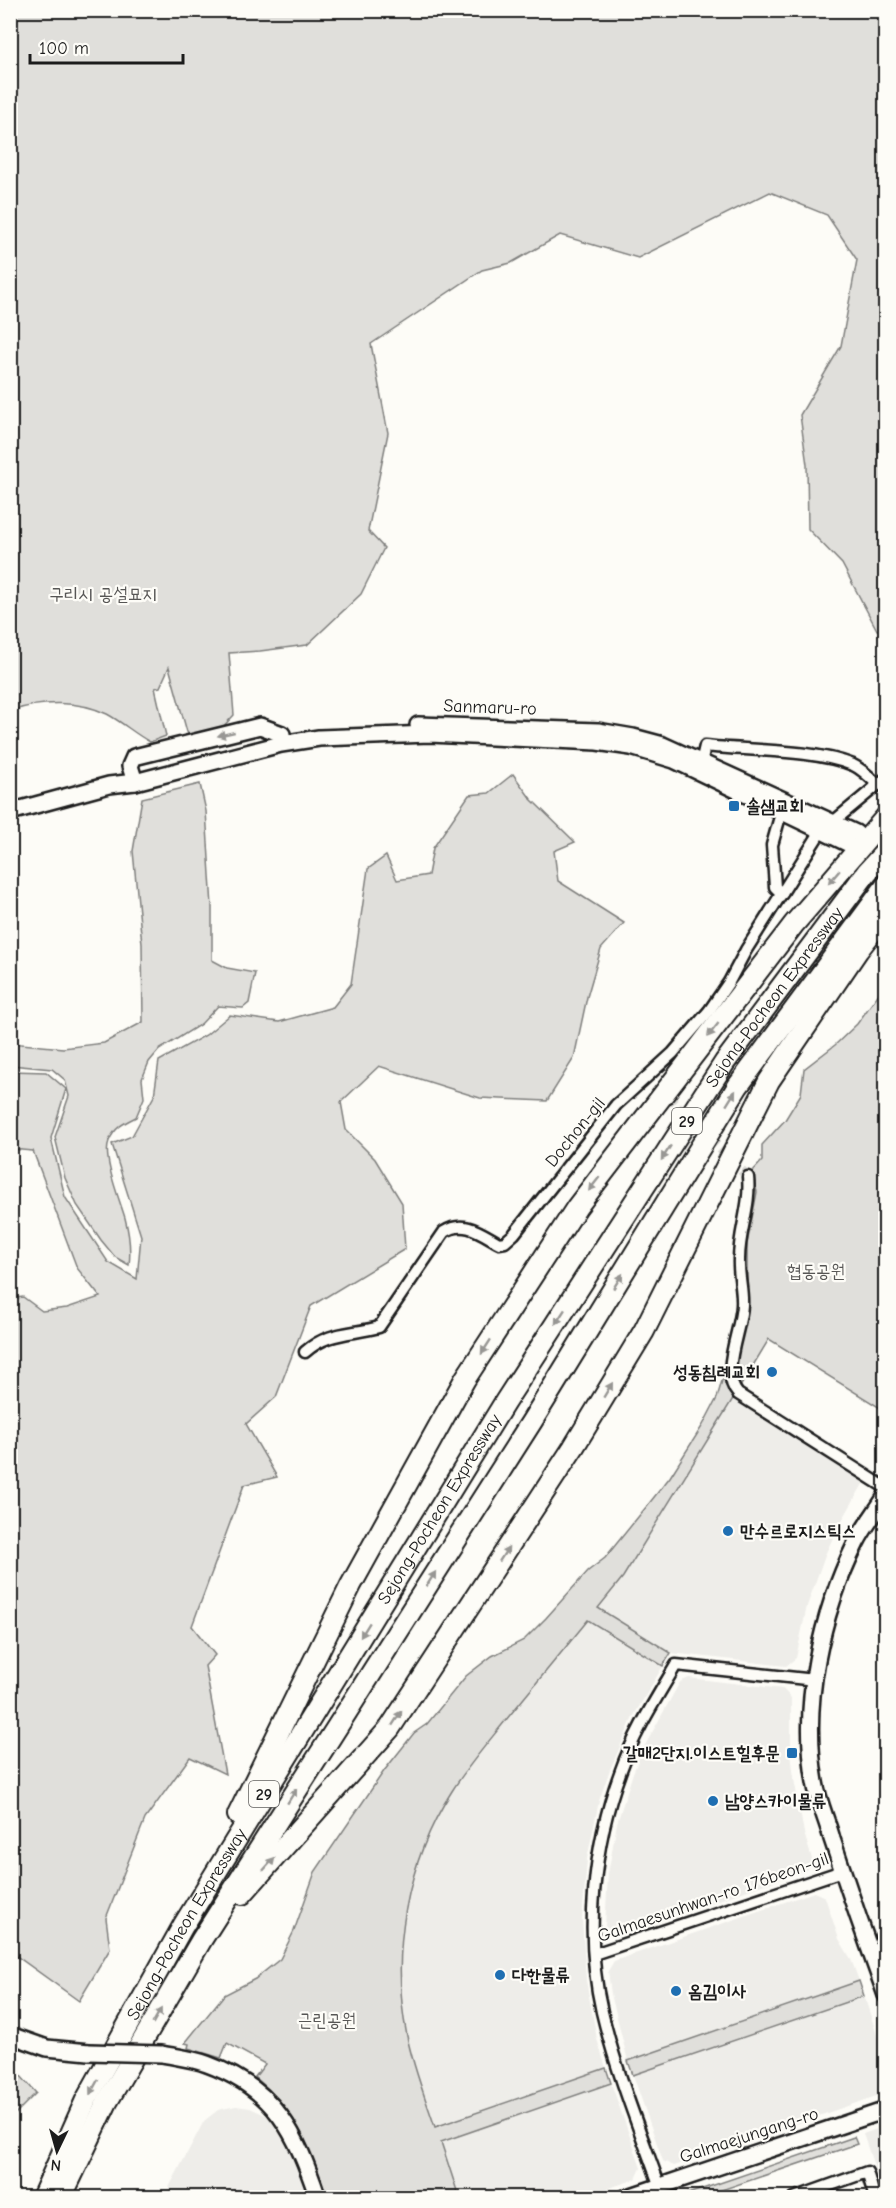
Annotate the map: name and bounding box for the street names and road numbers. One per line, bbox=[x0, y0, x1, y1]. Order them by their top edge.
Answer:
street label: Sanmaru-ro bbox=[443, 695, 537, 720]
street label: Sejong-Pocheon Expressway bbox=[701, 902, 849, 1092]
street label: Dochon-gil bbox=[541, 1093, 610, 1171]
road number: 29 bbox=[672, 1108, 702, 1134]
street label: Sejong-Pocheon Expressway bbox=[373, 1410, 506, 1608]
road number: 29 bbox=[249, 1781, 279, 1807]
street label: Sejong-Pocheon Expressway bbox=[123, 1824, 252, 2024]
street label: Galmaesunhwan-ro 176beon-gil bbox=[595, 1848, 832, 1947]
street label: Galmaejungang-ro bbox=[677, 2103, 821, 2168]

